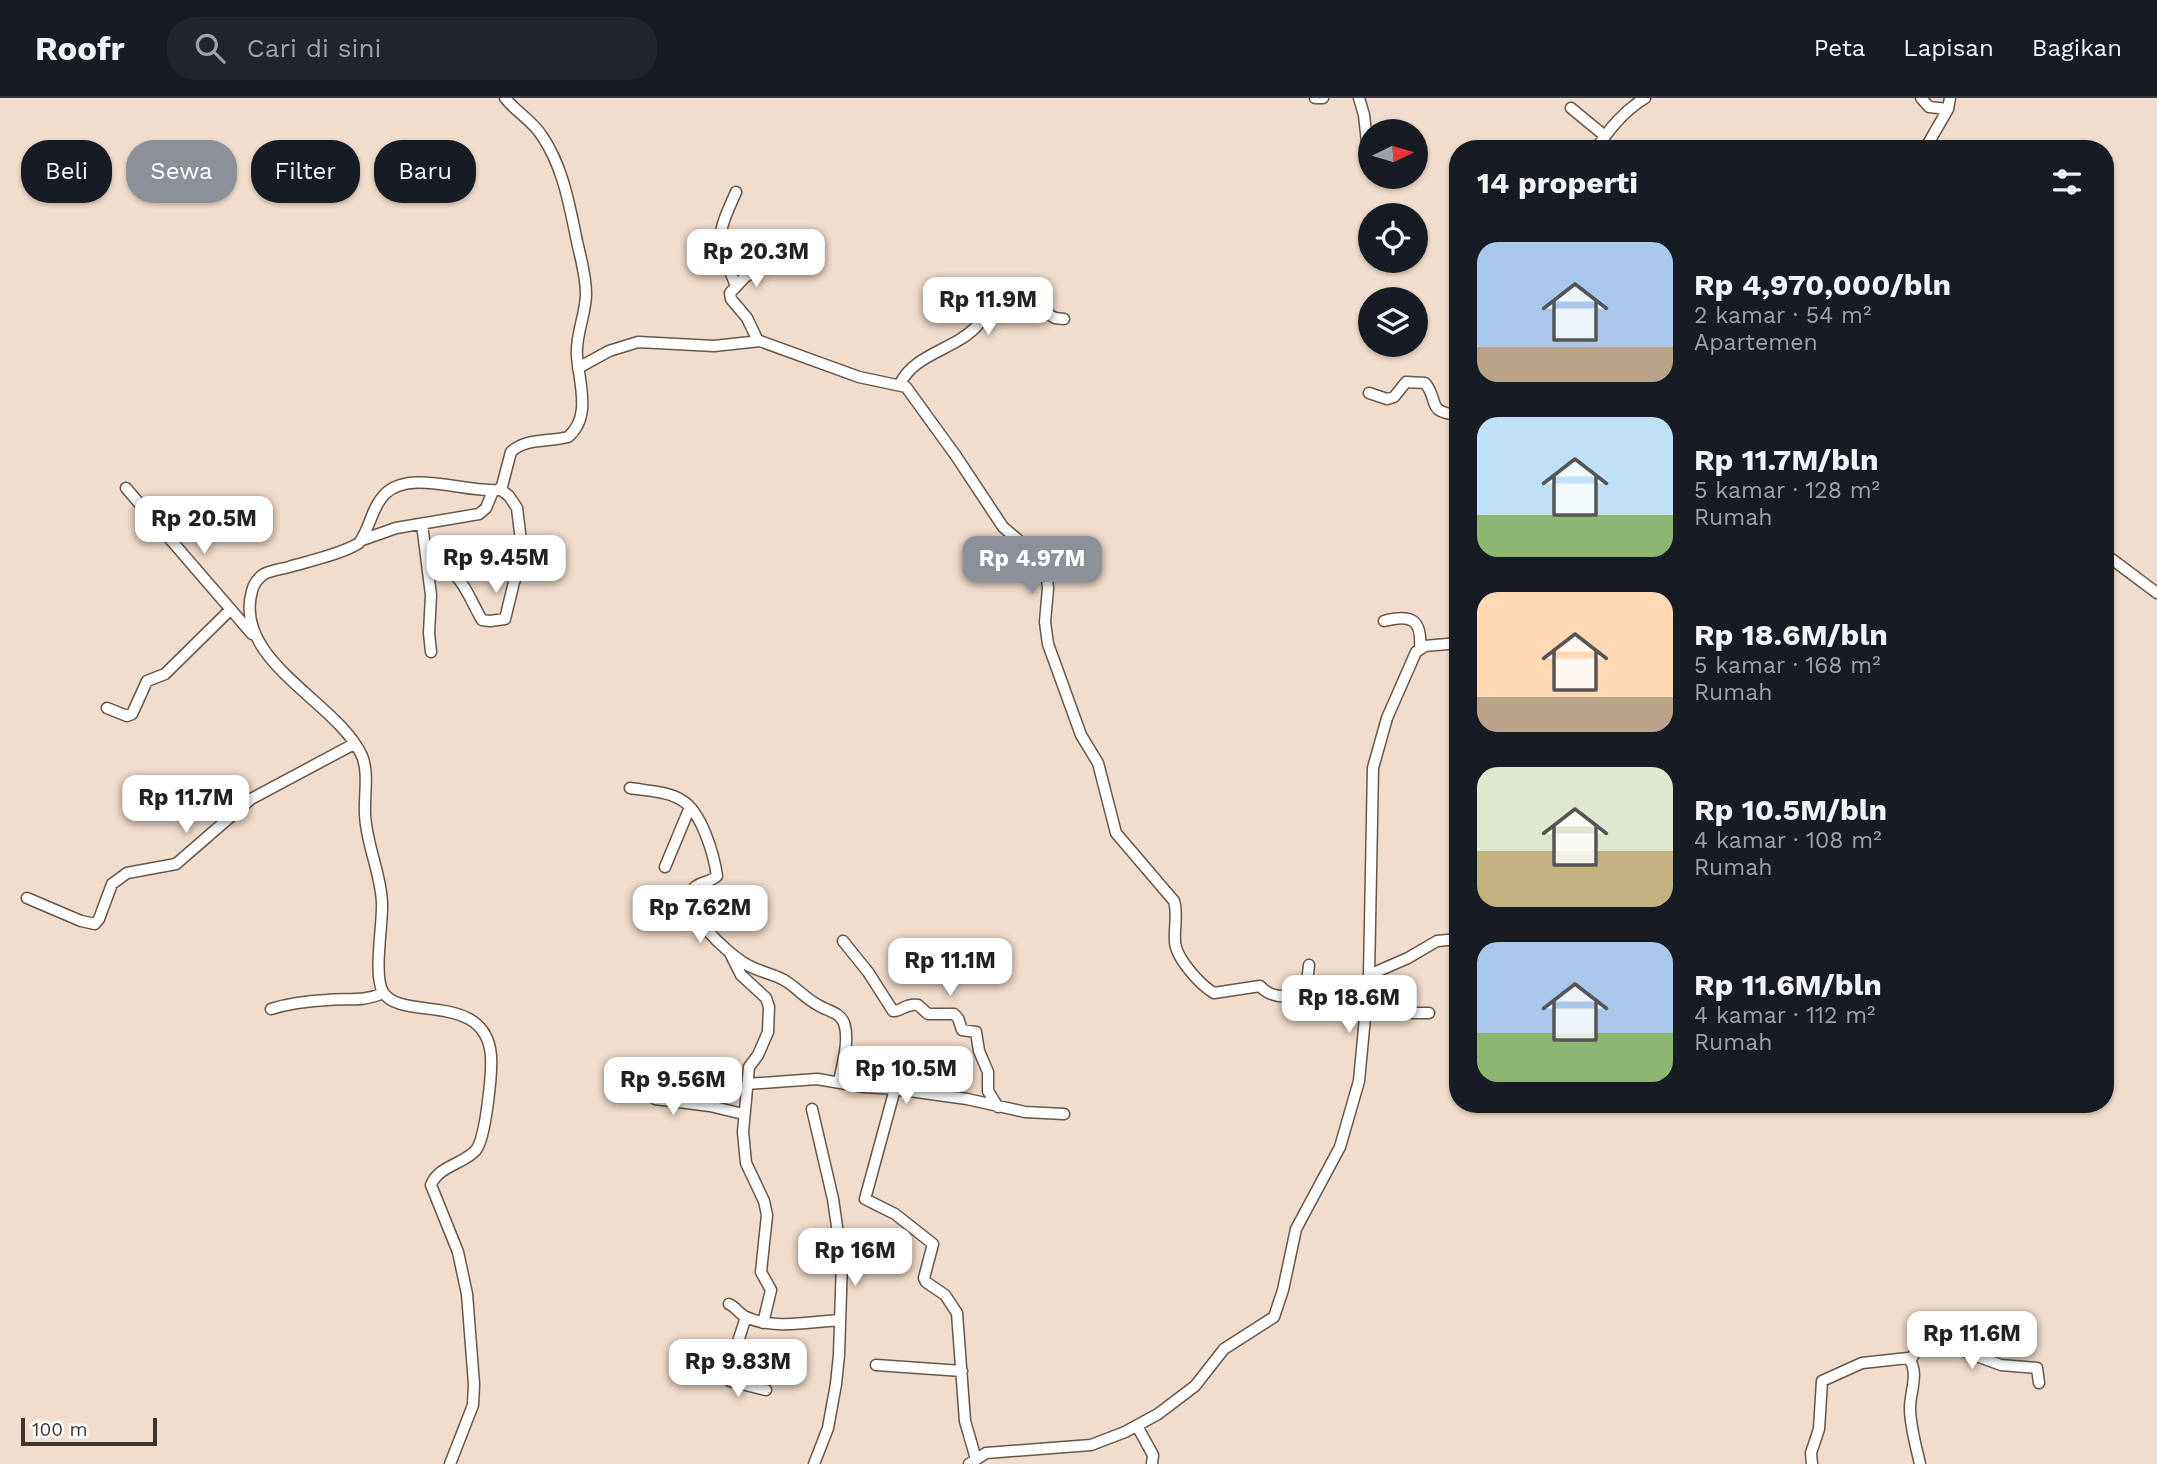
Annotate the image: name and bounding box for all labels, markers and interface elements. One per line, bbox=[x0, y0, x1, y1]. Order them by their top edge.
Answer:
search box bbox=[167, 17, 657, 80]
text: Roofr bbox=[35, 29, 125, 68]
icon: search bbox=[191, 29, 229, 67]
text: Cari di sini bbox=[247, 33, 381, 63]
text: Peta bbox=[1814, 34, 1865, 62]
text: Lapisan bbox=[1903, 34, 1994, 62]
text: Bagikan bbox=[2032, 34, 2122, 62]
north arrow bbox=[1358, 119, 1428, 189]
map controls bbox=[1358, 119, 1428, 357]
chip: Beli bbox=[21, 140, 112, 203]
chip: Sewa bbox=[126, 140, 237, 203]
chip: Filter bbox=[251, 140, 360, 203]
chip: Baru bbox=[374, 140, 476, 203]
icon: filters bbox=[2048, 163, 2086, 201]
text: 14 properti bbox=[1477, 165, 1638, 200]
button: locate bbox=[1358, 203, 1428, 273]
pin: Rp 20.3M bbox=[684, 230, 828, 289]
text: Rp 20.3M bbox=[703, 238, 809, 265]
text: Rp 4,970,000/bln bbox=[1694, 267, 1951, 302]
icon: home bbox=[1533, 270, 1617, 354]
pin: Rp 11.9M bbox=[916, 278, 1060, 337]
text: Rp 11.9M bbox=[939, 286, 1037, 313]
button: layers bbox=[1358, 287, 1428, 357]
text: 2 kamar · 54 m² bbox=[1694, 302, 1871, 329]
text: Apartemen bbox=[1694, 329, 1818, 356]
text: Rp 11.7M/bln bbox=[1694, 442, 1878, 477]
icon: home bbox=[1533, 445, 1617, 529]
text: 5 kamar · 128 m² bbox=[1694, 477, 1880, 504]
pin: Rp 20.5M bbox=[132, 496, 276, 556]
text: Rumah bbox=[1694, 504, 1772, 531]
text: Rp 20.5M bbox=[151, 505, 257, 532]
pin: Rp 9.45M bbox=[424, 536, 568, 595]
pin: Rp 4.97M bbox=[960, 536, 1104, 596]
text: Rp 9.45M bbox=[443, 544, 549, 571]
text: Rp 4.97M bbox=[979, 545, 1085, 572]
text: Rp 18.6M/bln bbox=[1694, 617, 1888, 652]
icon: home bbox=[1533, 620, 1617, 704]
text: 5 kamar · 168 m² bbox=[1694, 652, 1881, 679]
text: Rumah bbox=[1694, 679, 1772, 706]
pin: Rp 11.7M bbox=[114, 776, 258, 835]
text: Rp 11.7M bbox=[138, 784, 234, 811]
text: Rp 10.5M/bln bbox=[1694, 792, 1887, 827]
icon: home bbox=[1533, 795, 1617, 879]
text: 4 kamar · 108 m² bbox=[1694, 827, 1882, 854]
text: Rumah bbox=[1694, 854, 1772, 881]
pin: Rp 7.62M bbox=[628, 886, 772, 945]
text: Rp 7.62M bbox=[649, 894, 751, 921]
pin: Rp 11.1M bbox=[878, 939, 1022, 998]
text: Rp 11.1M bbox=[904, 947, 996, 974]
text: Rp 11.6M/bln bbox=[1694, 967, 1882, 1002]
icon: home bbox=[1533, 970, 1617, 1054]
pin: Rp 18.6M bbox=[1277, 976, 1421, 1035]
text: Rp 18.6M bbox=[1298, 984, 1400, 1011]
text: 4 kamar · 112 m² bbox=[1694, 1002, 1875, 1029]
text: Rumah bbox=[1694, 1029, 1772, 1056]
pin: Rp 10.5M bbox=[834, 1046, 978, 1106]
text: Rp 10.5M bbox=[855, 1055, 957, 1082]
pin: Rp 9.56M bbox=[601, 1058, 745, 1117]
text: Rp 9.56M bbox=[620, 1066, 726, 1093]
pin: Rp 16M bbox=[798, 1228, 912, 1288]
text: Rp 16M bbox=[814, 1237, 896, 1264]
pin: Rp 11.6M bbox=[1900, 1312, 2044, 1371]
text: Rp 11.6M bbox=[1923, 1320, 2021, 1347]
pin: Rp 9.83M bbox=[666, 1340, 810, 1399]
text: Rp 9.83M bbox=[685, 1348, 791, 1375]
scale bar bbox=[21, 1415, 158, 1447]
text: 100 m bbox=[32, 1418, 88, 1441]

